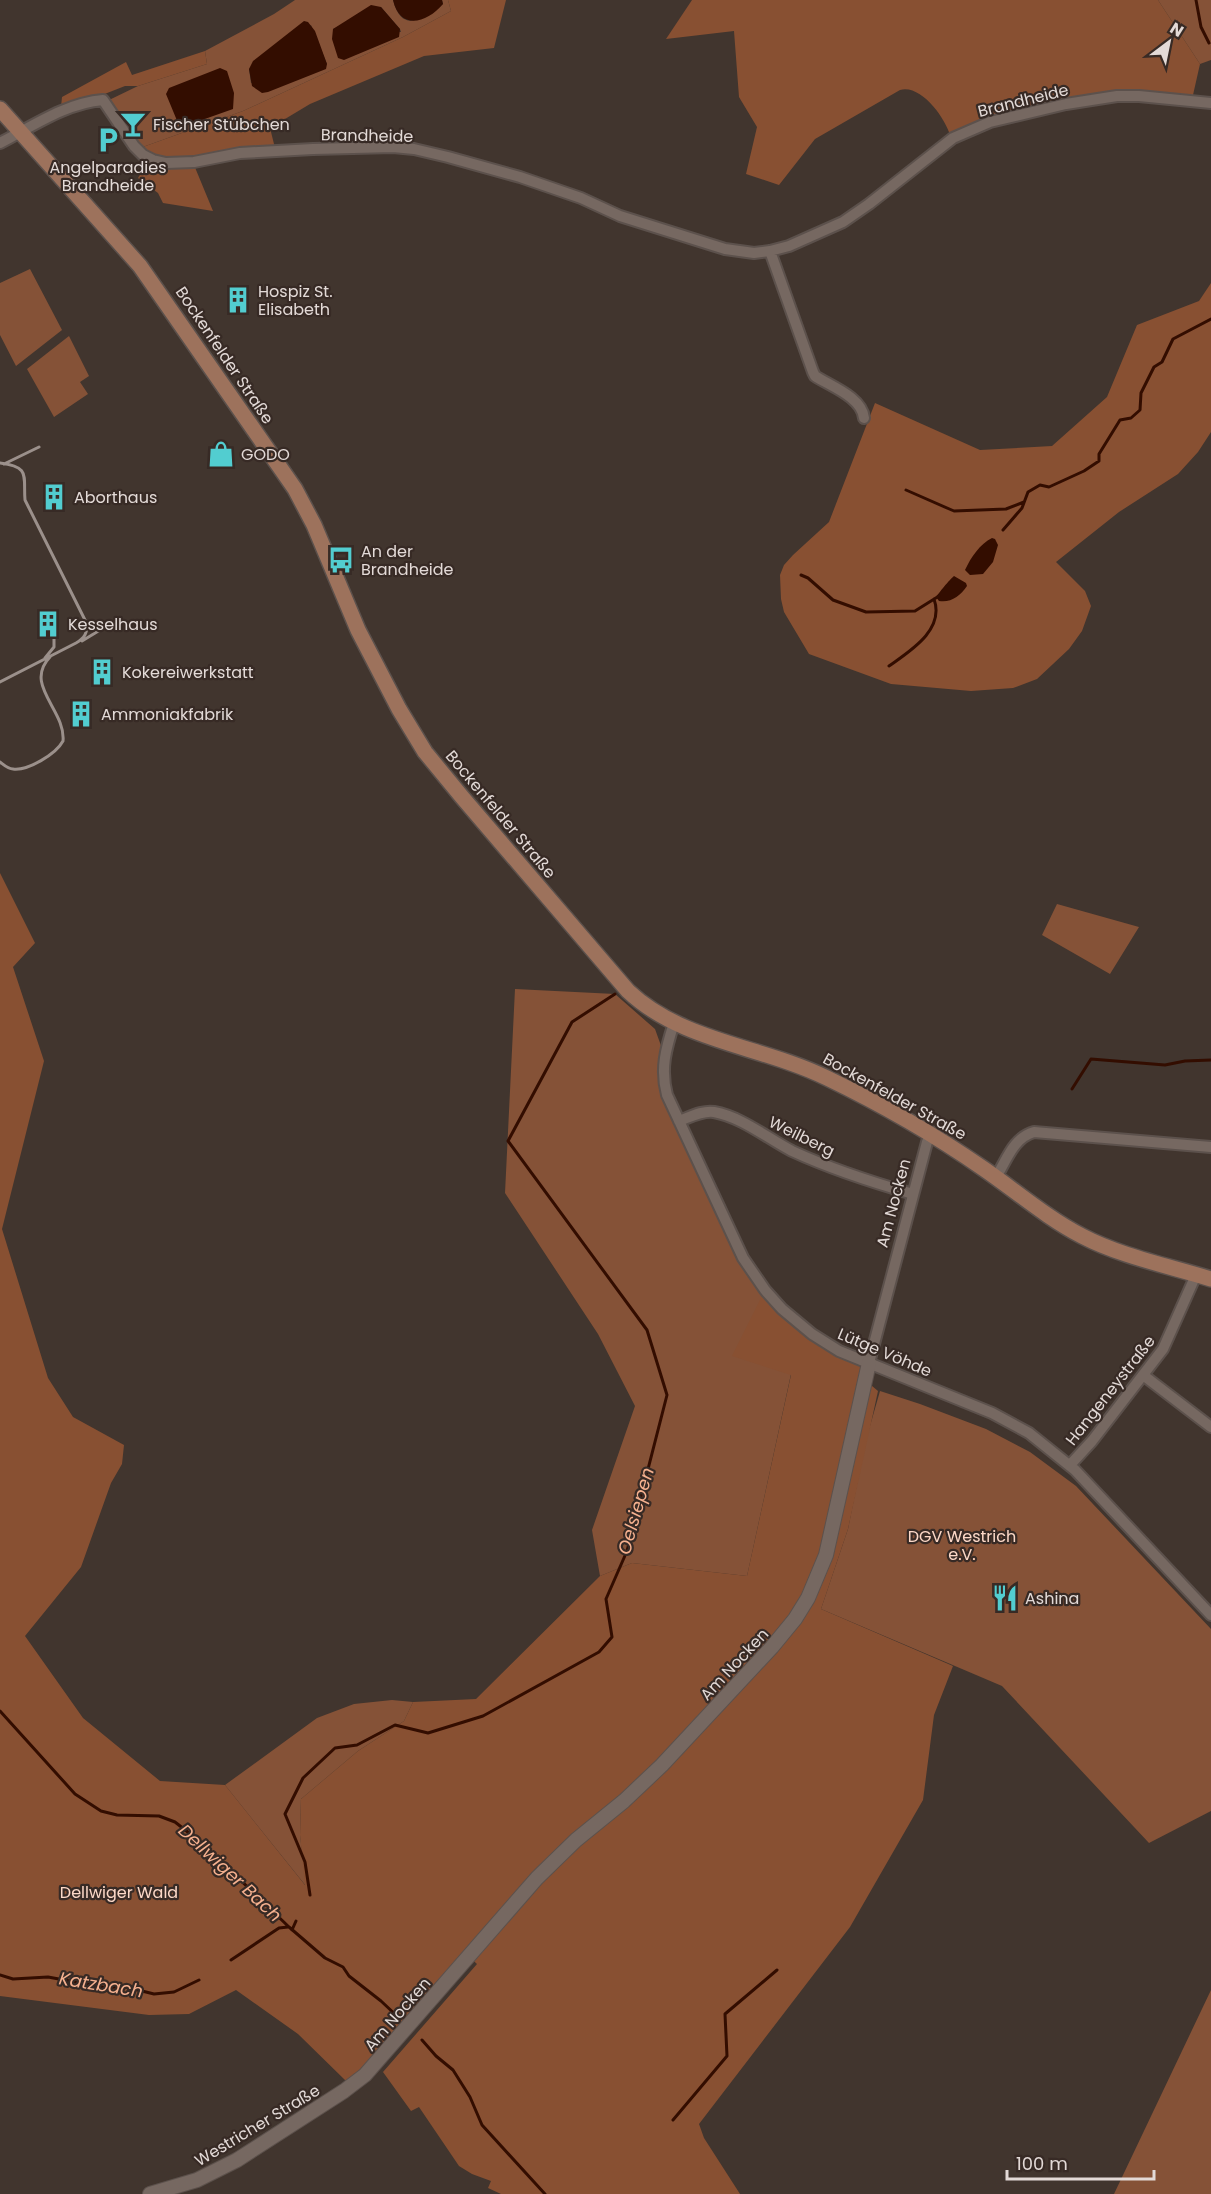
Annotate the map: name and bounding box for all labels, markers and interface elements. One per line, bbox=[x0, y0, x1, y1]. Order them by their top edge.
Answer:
north arrow bbox=[1139, 12, 1199, 72]
text: N bbox=[1165, 17, 1188, 43]
street label: Brandheide bbox=[975, 78, 1071, 123]
bar icon: Fischer Stübchen bbox=[118, 109, 148, 139]
place label: Fischer Stübchen bbox=[153, 113, 290, 136]
street label: Brandheide bbox=[321, 123, 414, 148]
parking icon: Angelparadies Brandheide bbox=[93, 125, 123, 155]
place label: Angelparadies Brandheide bbox=[49, 156, 167, 197]
place label: Hospiz St. Elisabeth bbox=[258, 280, 333, 321]
street label: Bockenfelder Straße bbox=[170, 282, 279, 429]
building icon: Hospiz St. Elisabeth bbox=[223, 285, 253, 315]
shop icon: GODO bbox=[206, 439, 236, 469]
place label: GODO bbox=[241, 443, 290, 466]
building icon: Aborthaus bbox=[39, 482, 69, 512]
place label: Aborthaus bbox=[74, 486, 157, 509]
place label: An der Brandheide bbox=[361, 540, 454, 581]
bus stop icon: An der Brandheide bbox=[326, 545, 356, 575]
building icon: Kesselhaus bbox=[33, 609, 63, 639]
place label: Kesselhaus bbox=[68, 613, 158, 636]
building icon: Kokereiwerkstatt bbox=[87, 657, 117, 687]
place label: Kokereiwerkstatt bbox=[122, 661, 254, 684]
building icon: Ammoniakfabrik bbox=[66, 699, 96, 729]
place label: Ammoniakfabrik bbox=[101, 703, 234, 726]
street label: Bockenfelder Straße bbox=[440, 745, 561, 883]
street label: Bockenfelder Straße bbox=[819, 1047, 971, 1146]
street label: Weilberg bbox=[765, 1111, 839, 1162]
street label: Am Nocken bbox=[871, 1156, 916, 1250]
street label: Lütge Vöhde bbox=[834, 1322, 935, 1383]
street label: Hangeneystraße bbox=[1060, 1330, 1161, 1450]
water label: Oelsiepen bbox=[611, 1464, 660, 1557]
park label: DGV Westrich e.V. bbox=[908, 1525, 1016, 1566]
restaurant icon: Ashina bbox=[990, 1583, 1020, 1613]
place label: Ashina bbox=[1025, 1587, 1079, 1610]
street label: Am Nocken bbox=[695, 1623, 774, 1706]
water label: Dellwiger Bach bbox=[173, 1818, 287, 1927]
park label: Dellwiger Wald bbox=[60, 1881, 178, 1904]
water label: Katzbach bbox=[57, 1966, 145, 2003]
street label: Am Nocken bbox=[359, 1972, 436, 2056]
street label: Westricher Straße bbox=[190, 2079, 324, 2172]
scale bar bbox=[1007, 2143, 1154, 2181]
text: 100 m bbox=[1016, 2151, 1068, 2176]

